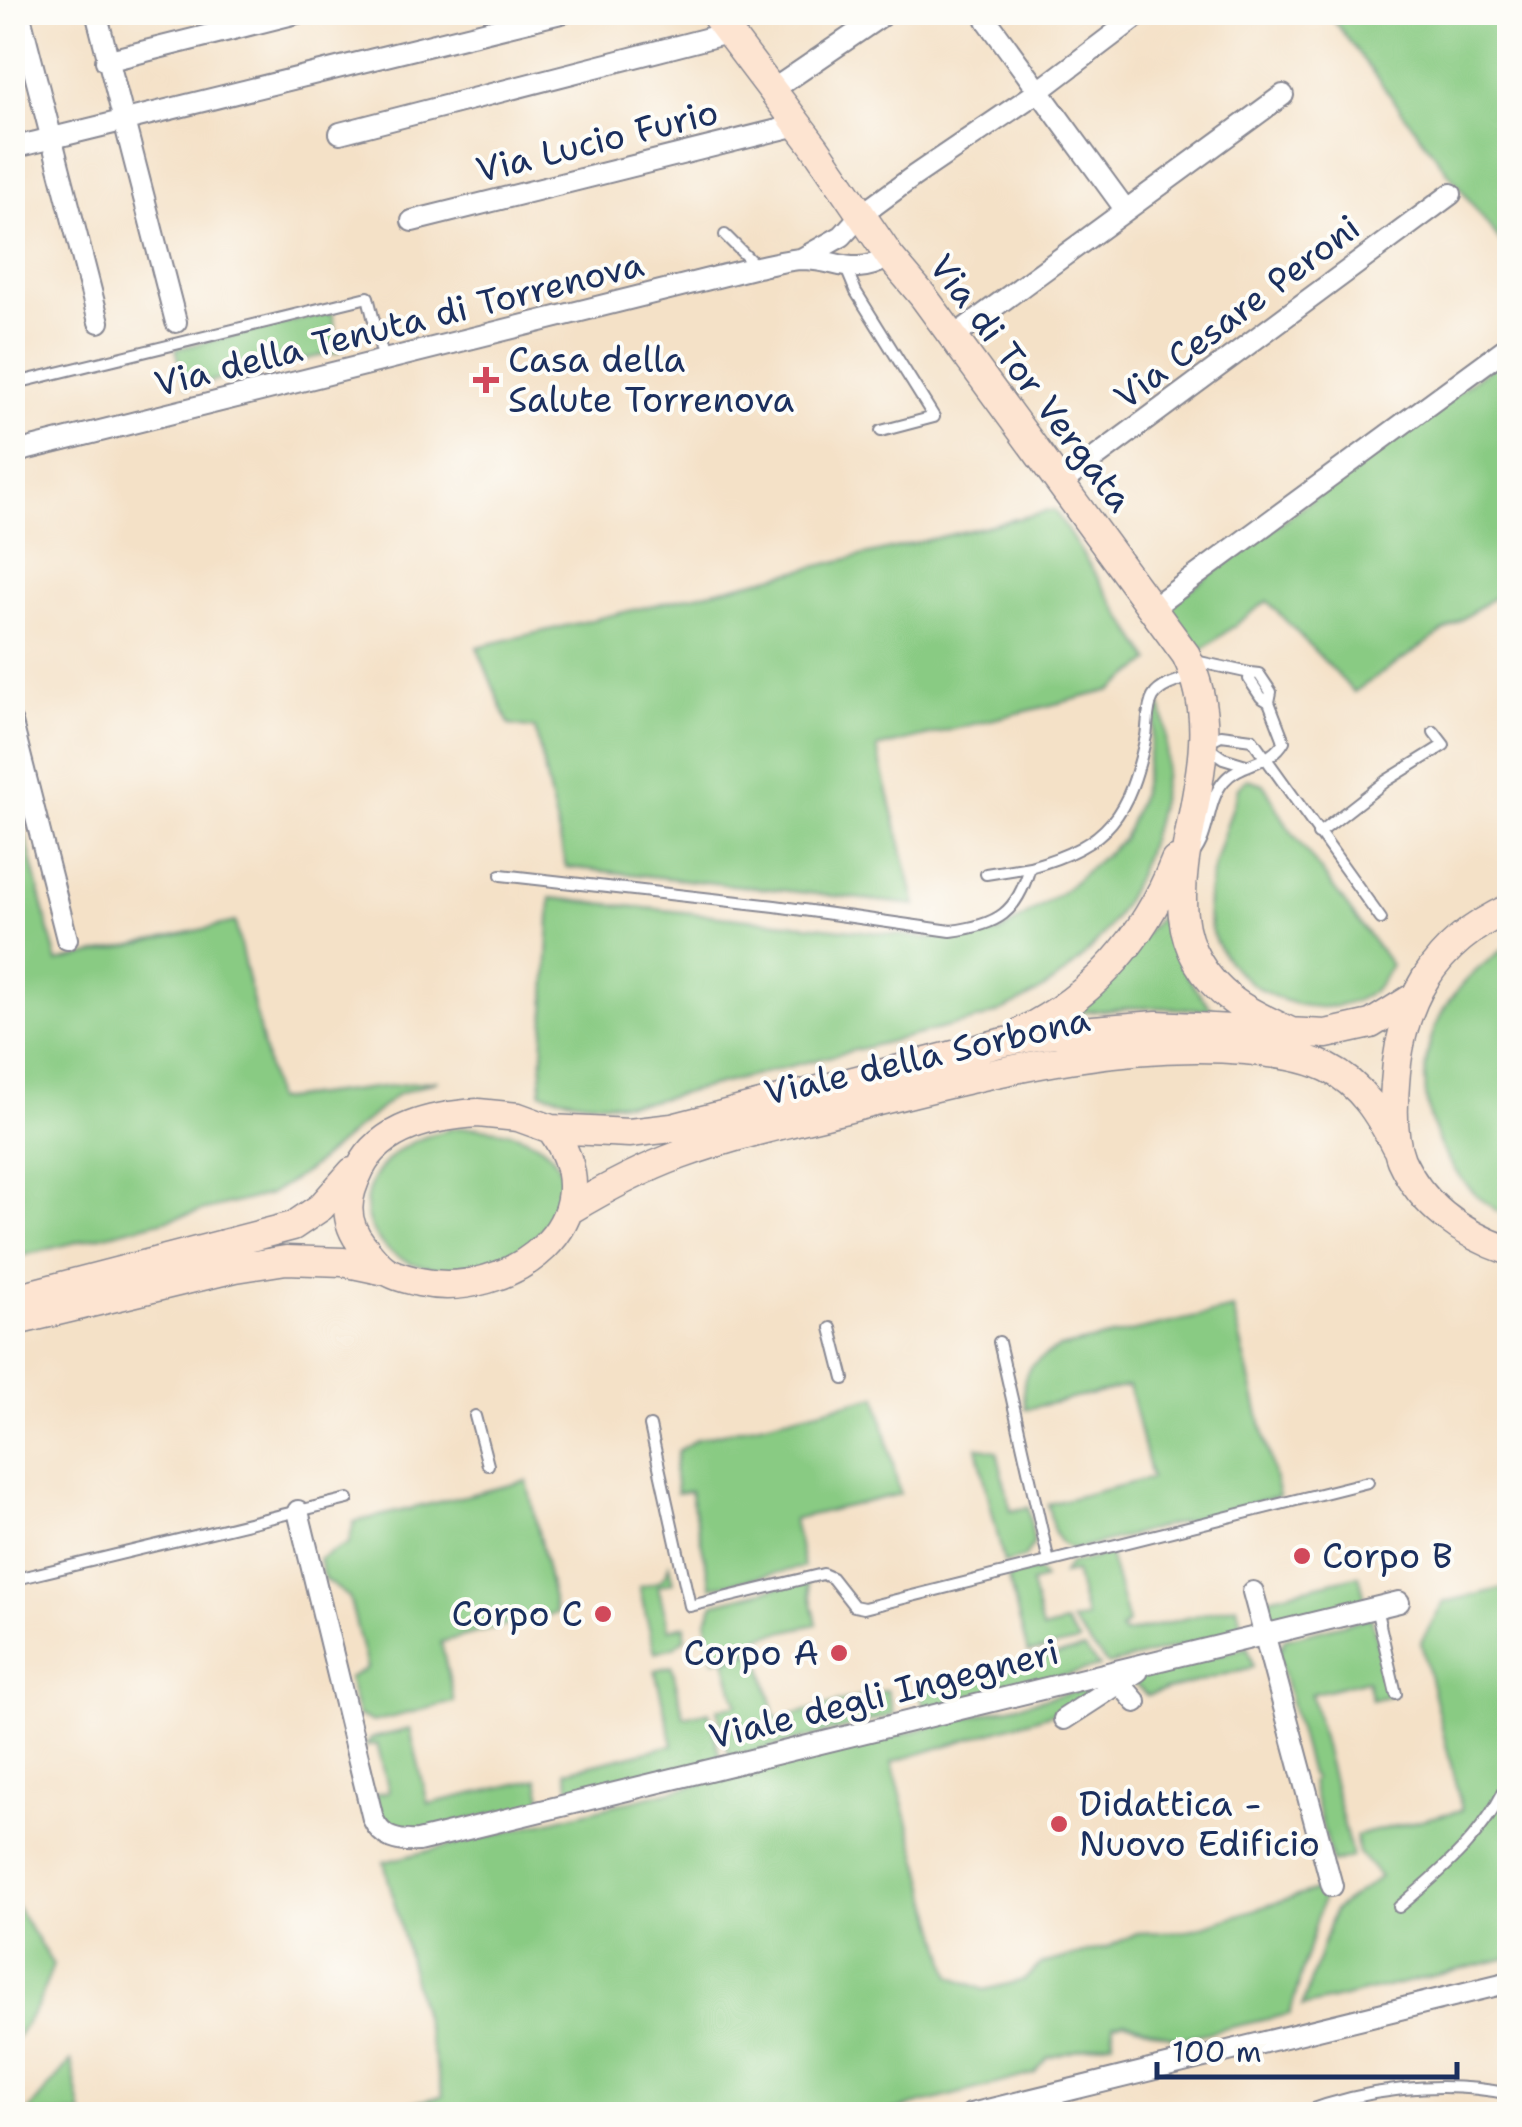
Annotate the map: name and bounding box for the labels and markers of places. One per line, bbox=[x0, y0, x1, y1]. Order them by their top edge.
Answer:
place label: Casa della Salute Torrenova bbox=[508, 336, 795, 423]
marker: Casa della Salute Torrenova bbox=[473, 367, 499, 393]
place label: Corpo B bbox=[1322, 1532, 1453, 1579]
marker: Corpo B bbox=[1291, 1545, 1313, 1567]
place label: Corpo C bbox=[451, 1590, 583, 1637]
marker: Corpo C bbox=[592, 1603, 614, 1625]
place label: Corpo A bbox=[684, 1629, 819, 1676]
marker: Corpo A bbox=[828, 1642, 850, 1664]
place label: Didattica - Nuovo Edificio bbox=[1079, 1780, 1320, 1867]
marker: Didattica - Nuovo Edificio bbox=[1048, 1813, 1070, 1835]

